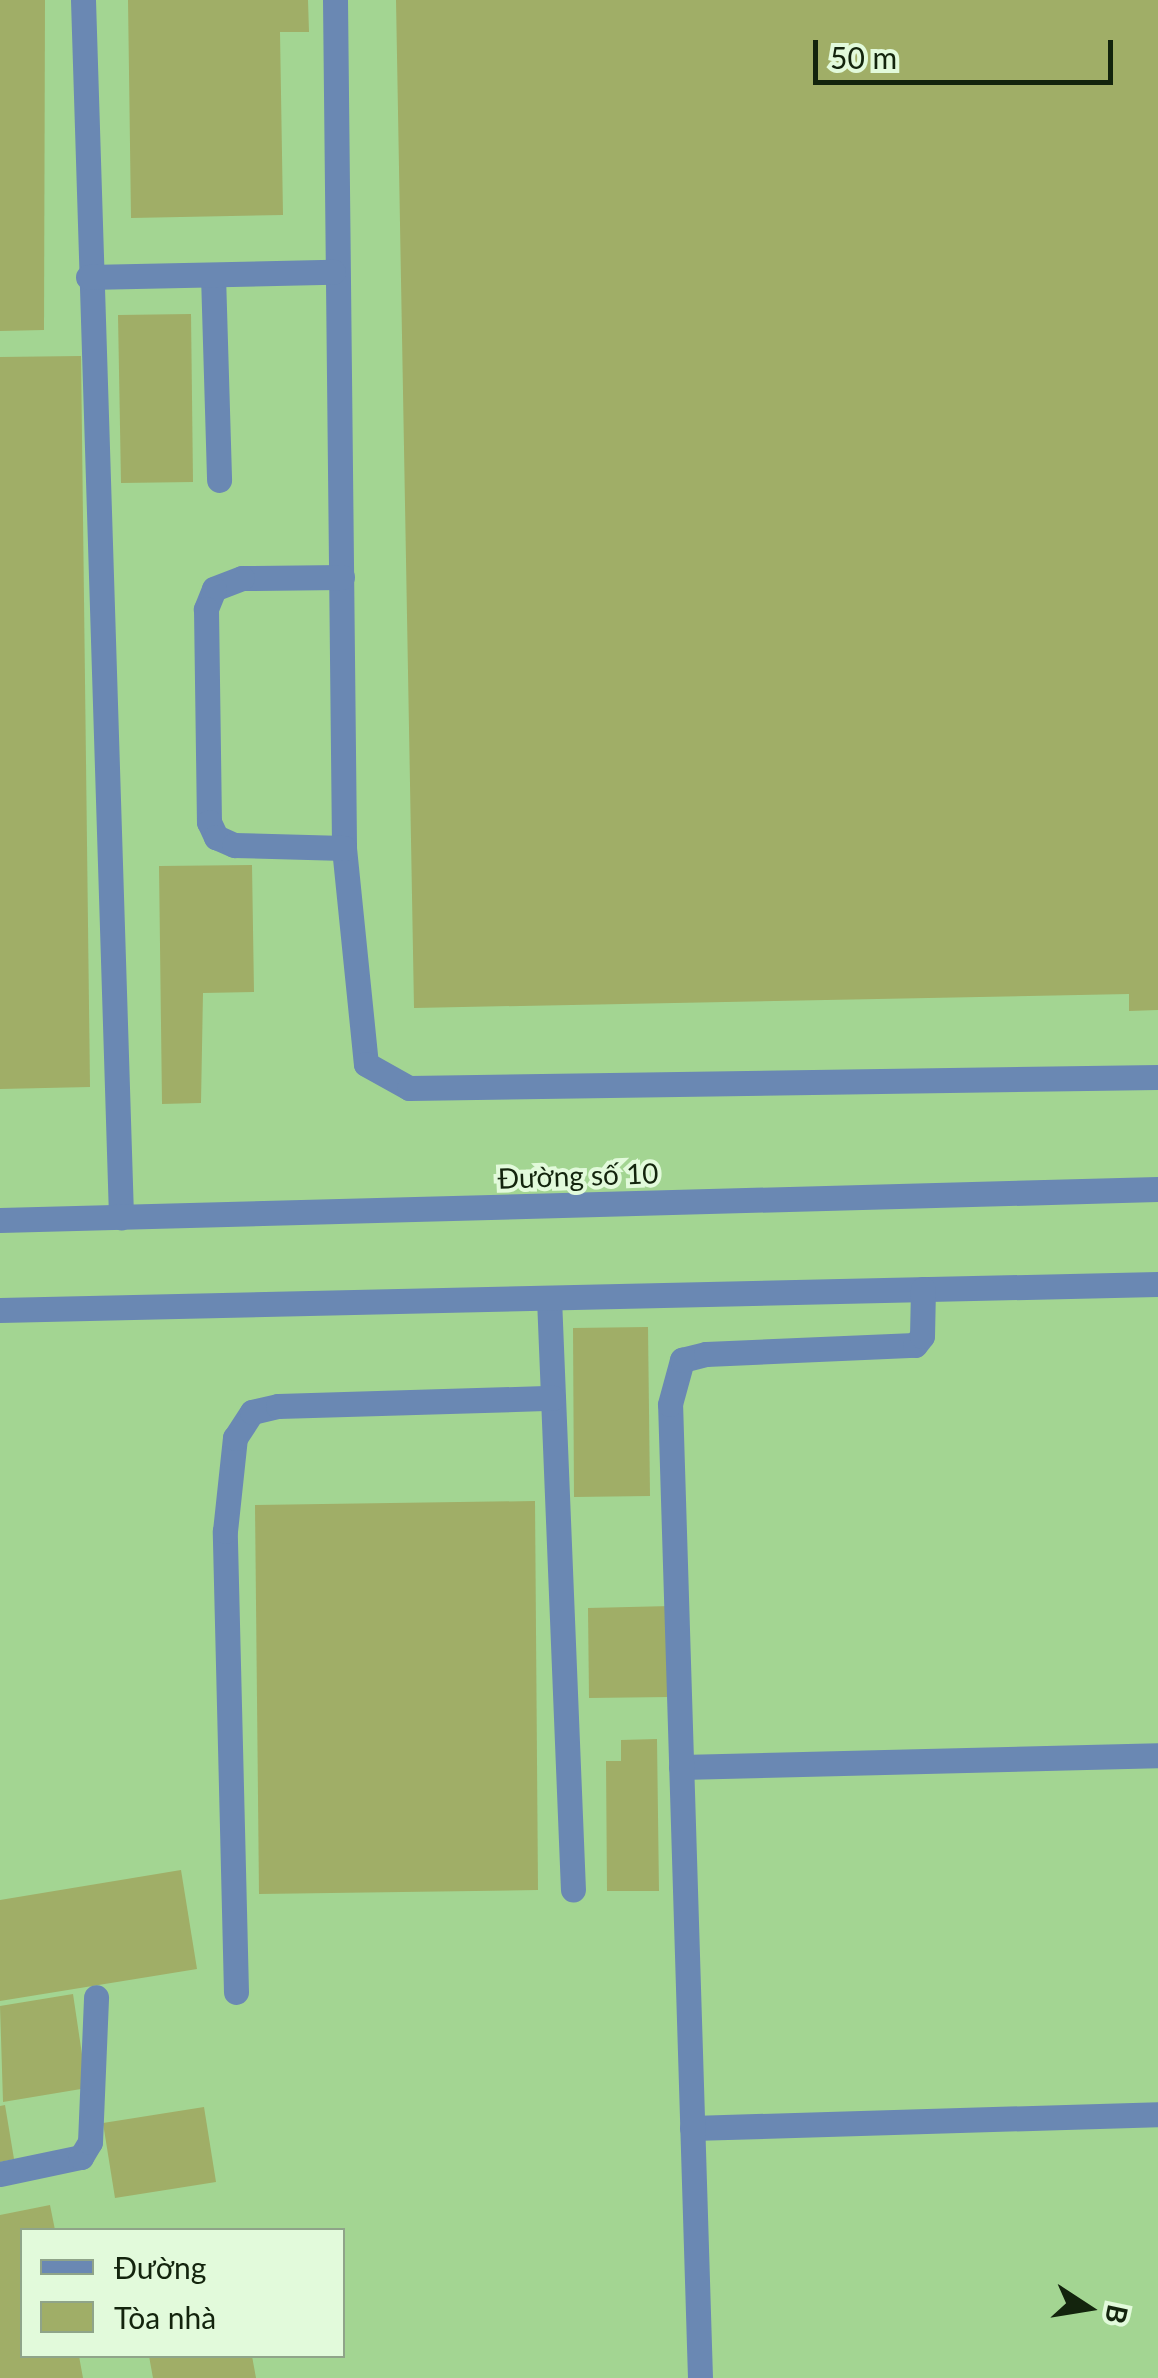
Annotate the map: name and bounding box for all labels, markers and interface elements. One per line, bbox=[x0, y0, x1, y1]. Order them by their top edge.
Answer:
scale bar bbox=[818, 20, 1118, 82]
text: 50 m bbox=[830, 39, 897, 75]
street label: Đường số 10 bbox=[497, 1155, 659, 1195]
legend bbox=[20, 2228, 345, 2358]
text: Đường bbox=[114, 2249, 206, 2285]
north arrow bbox=[1038, 2258, 1138, 2358]
text: Tòa nhà bbox=[114, 2299, 216, 2335]
text: B bbox=[1099, 2302, 1136, 2327]

